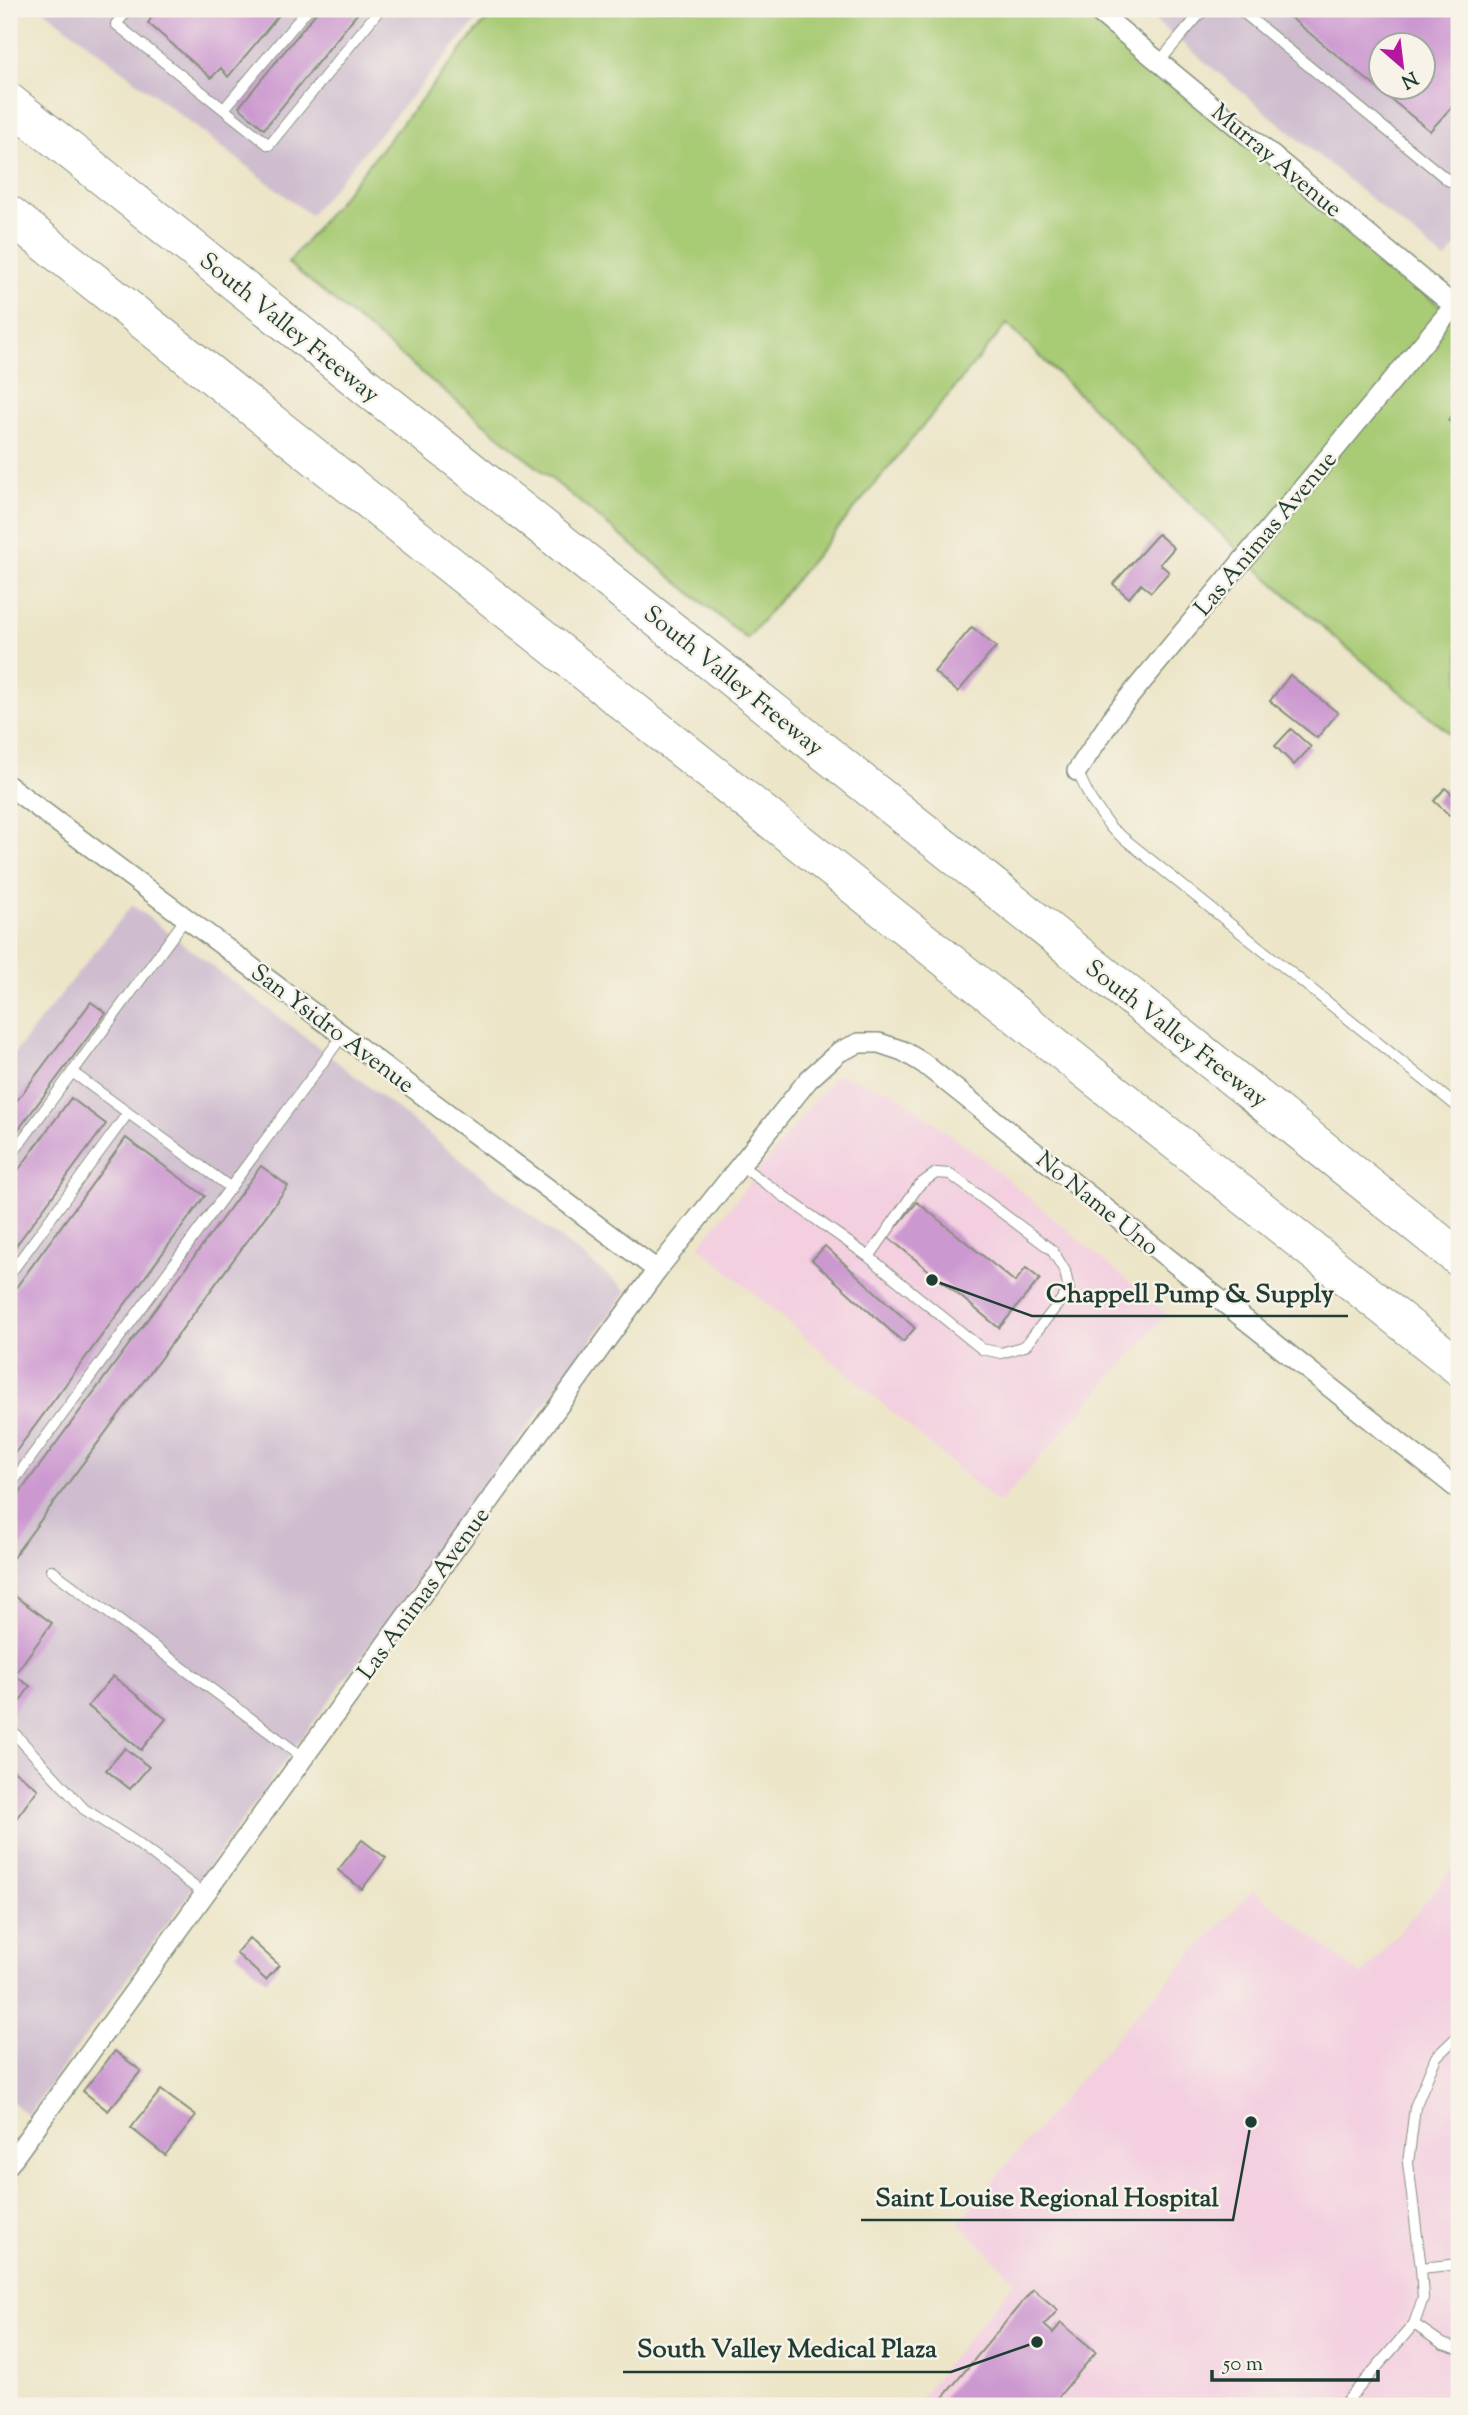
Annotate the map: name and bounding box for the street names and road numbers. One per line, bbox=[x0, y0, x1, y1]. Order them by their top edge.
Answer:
street label: Murray Avenue bbox=[1203, 97, 1348, 226]
street label: South Valley Freeway bbox=[191, 245, 386, 412]
street label: Las Animas Avenue bbox=[1187, 444, 1346, 624]
street label: South Valley Freeway bbox=[635, 598, 830, 765]
street label: South Valley Freeway bbox=[1077, 952, 1274, 1117]
street label: San Ysidro Avenue bbox=[243, 957, 421, 1102]
street label: No Name Uno bbox=[1028, 1144, 1166, 1265]
street label: Las Animas Avenue bbox=[350, 1501, 499, 1688]

